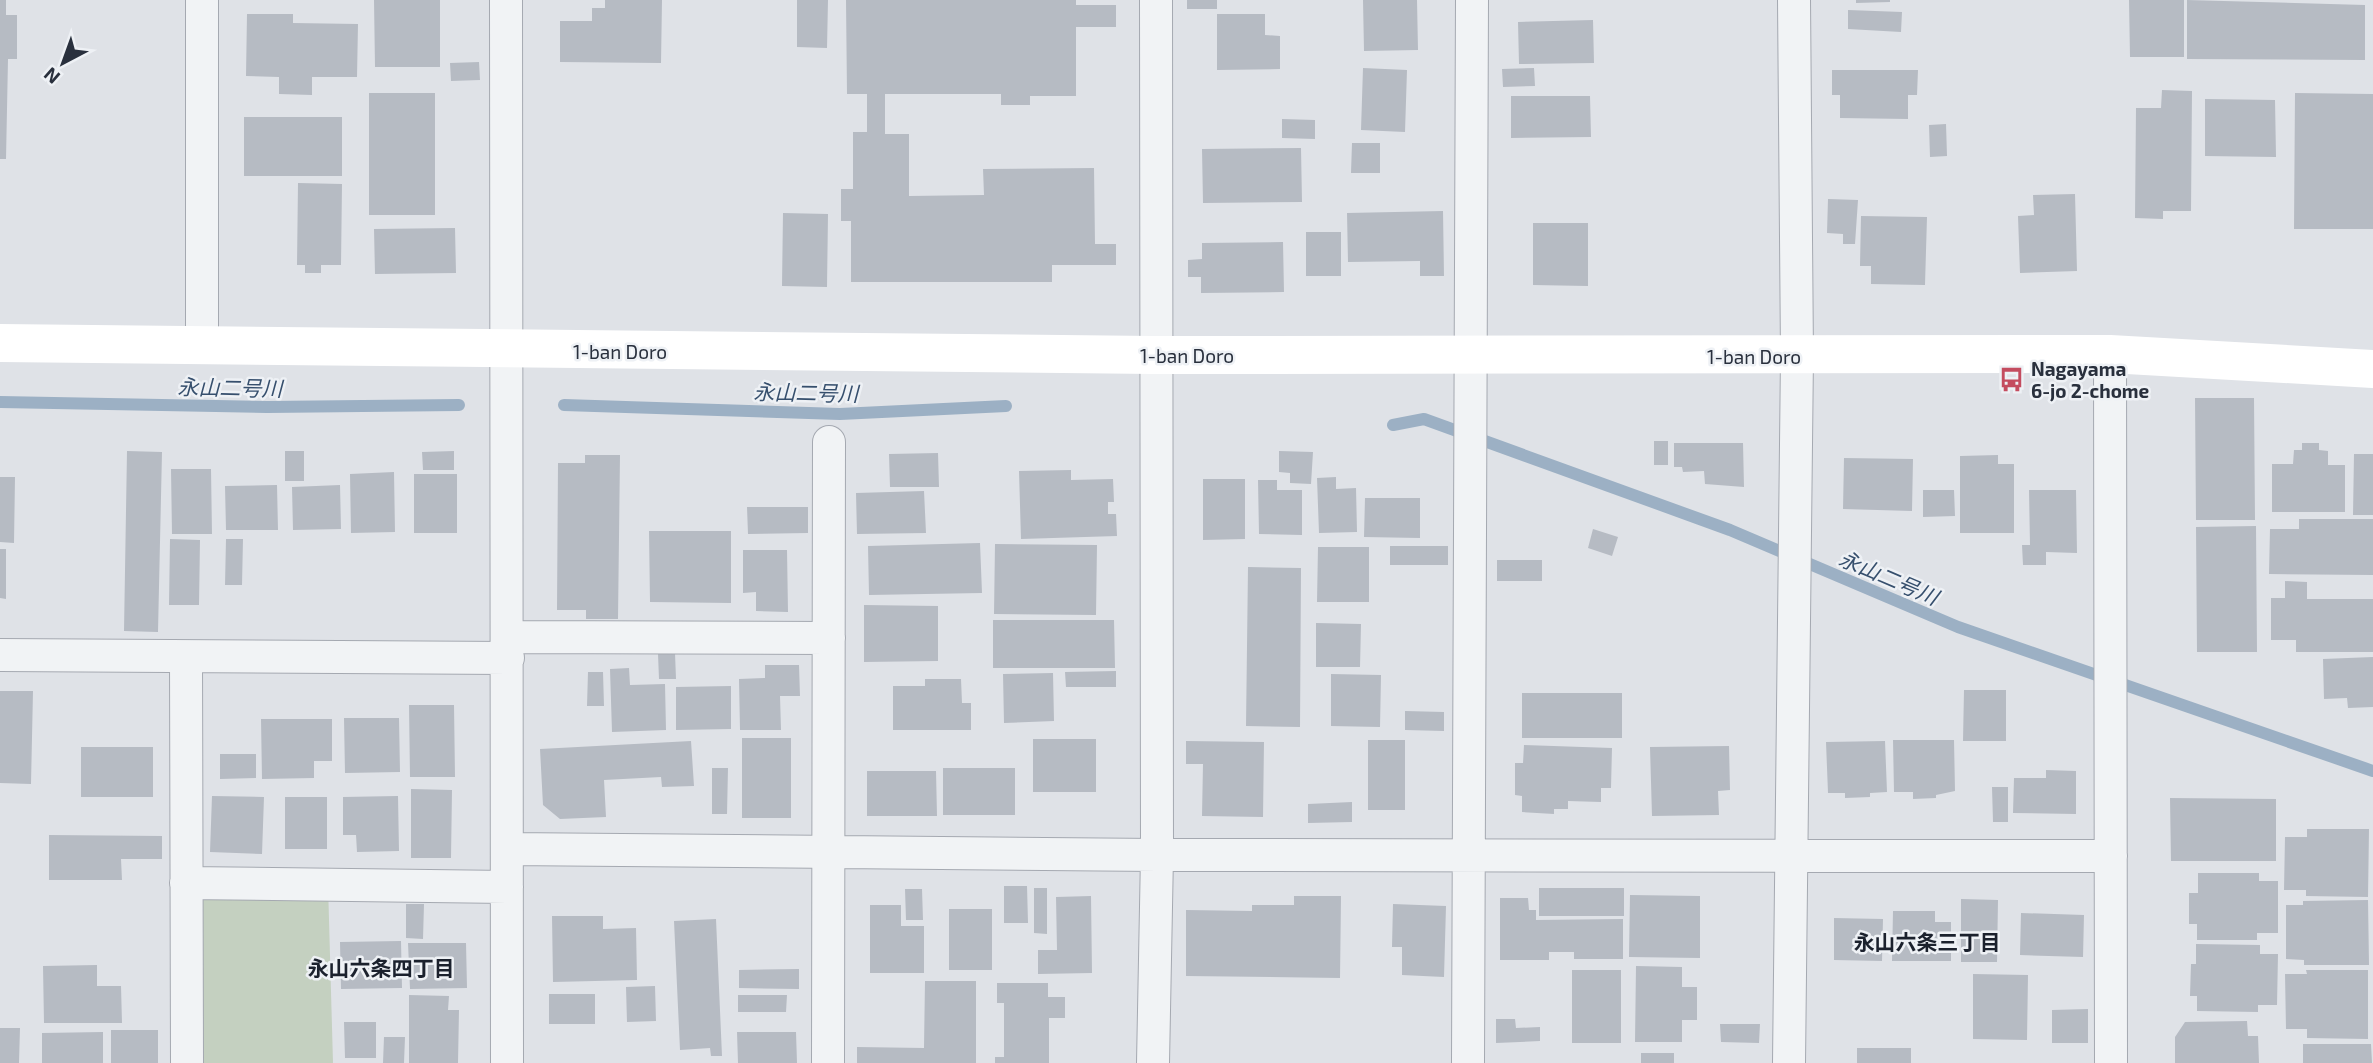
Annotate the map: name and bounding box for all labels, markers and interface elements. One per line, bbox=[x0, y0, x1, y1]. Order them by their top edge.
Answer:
north arrow bbox=[28, 28, 98, 98]
text: N bbox=[39, 63, 64, 89]
street label: 1-ban Doro bbox=[573, 340, 667, 363]
street label: 1-ban Doro bbox=[1140, 344, 1234, 367]
street label: 1-ban Doro bbox=[1707, 345, 1801, 368]
place label: Nagayama 6-jo 2-chome bbox=[2031, 357, 2150, 402]
bus stop icon: Nagayama 6-jo 2-chome bbox=[1997, 365, 2025, 393]
water label: 永山二号川 bbox=[177, 374, 285, 400]
water label: 永山二号川 bbox=[753, 379, 861, 405]
water label: 永山二号川 bbox=[1836, 545, 1944, 610]
district label: 永山六条三丁目 bbox=[1854, 929, 2001, 954]
district label: 永山六条四丁目 bbox=[308, 955, 455, 980]

